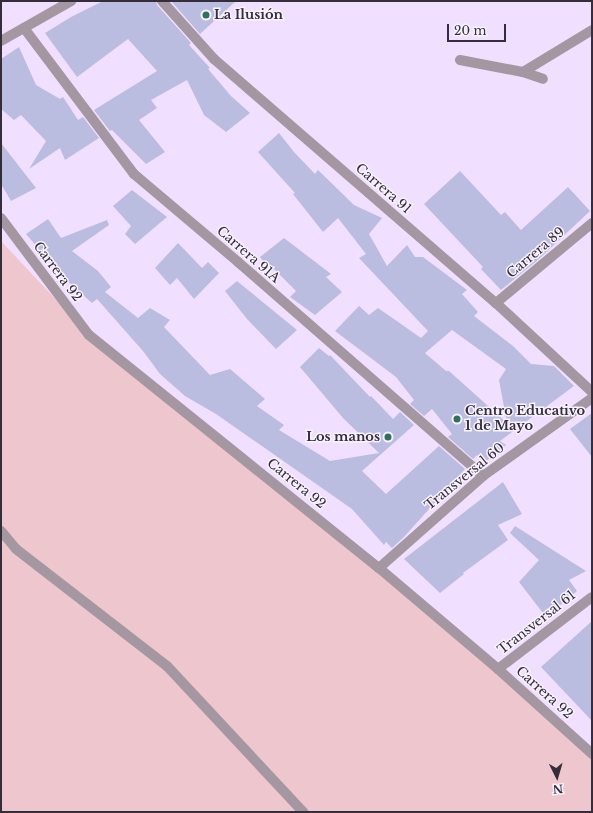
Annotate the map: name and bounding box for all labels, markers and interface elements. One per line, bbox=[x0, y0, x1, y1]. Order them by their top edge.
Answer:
place label: La Ilusión bbox=[214, 7, 283, 23]
marker: La Ilusión bbox=[201, 10, 211, 20]
scale bar bbox=[449, 16, 508, 42]
text: 20 m bbox=[454, 23, 486, 38]
street label: Carrera 91 bbox=[352, 161, 414, 217]
street label: Carrera 91A bbox=[213, 223, 283, 287]
street label: Carrera 89 bbox=[504, 224, 568, 282]
street label: Carrera 92 bbox=[29, 239, 85, 305]
place label: Centro Educativo 1 de Mayo bbox=[465, 404, 585, 435]
marker: Centro Educativo 1 de Mayo bbox=[452, 414, 462, 424]
place label: Los manos bbox=[306, 429, 380, 445]
marker: Los manos bbox=[383, 432, 393, 442]
street label: Transversal 60 bbox=[422, 440, 508, 514]
street label: Carrera 92 bbox=[264, 456, 328, 512]
street label: Transversal 61 bbox=[495, 588, 579, 658]
street label: Carrera 92 bbox=[512, 664, 576, 722]
north arrow bbox=[537, 757, 577, 797]
text: N bbox=[552, 782, 564, 796]

